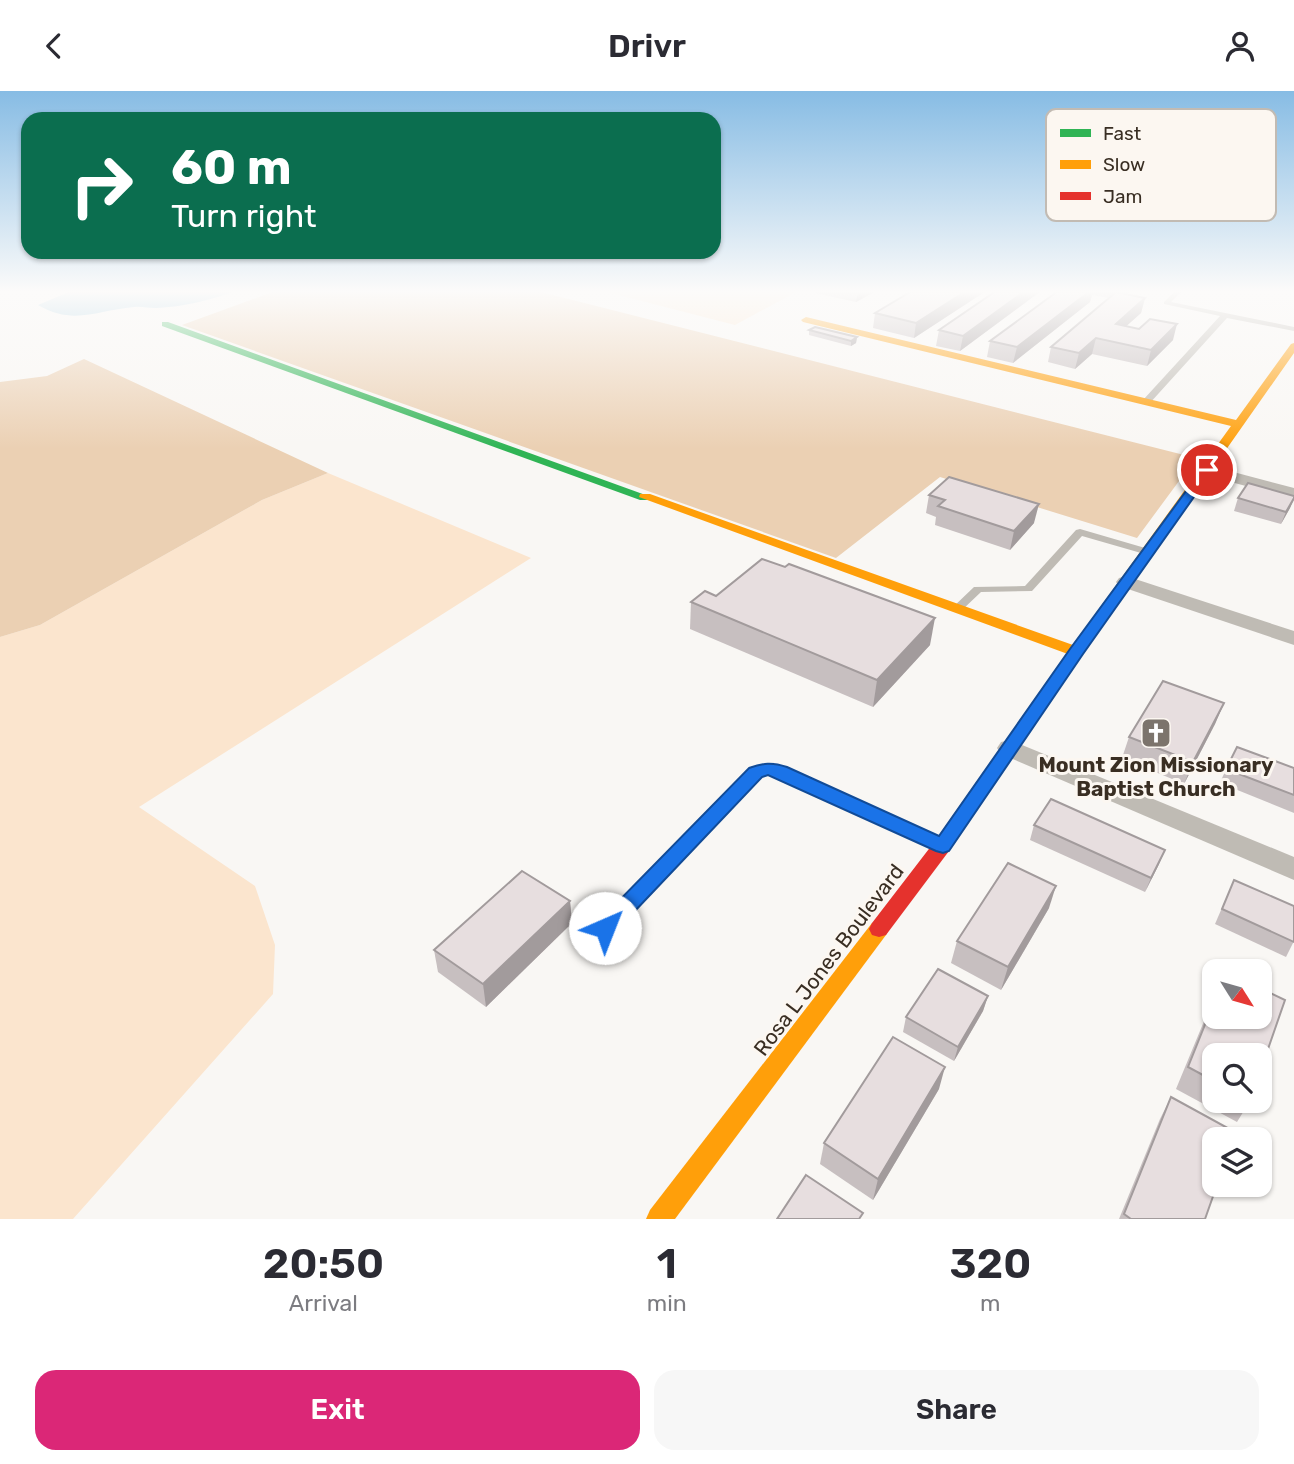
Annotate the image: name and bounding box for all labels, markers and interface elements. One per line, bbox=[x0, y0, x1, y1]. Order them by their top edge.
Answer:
icon: back bbox=[35, 27, 73, 65]
text: Drivr bbox=[608, 27, 686, 65]
icon: person bbox=[1221, 27, 1259, 65]
legend bbox=[1046, 109, 1276, 221]
text: Fast bbox=[1103, 122, 1142, 145]
text: 60 m bbox=[171, 138, 292, 196]
icon: right bbox=[56, 140, 147, 231]
text: Slow bbox=[1103, 153, 1145, 176]
text: Jam bbox=[1103, 185, 1142, 208]
text: Turn right bbox=[171, 197, 316, 235]
pin bbox=[1177, 440, 1237, 500]
icon: arrive bbox=[1188, 451, 1226, 489]
church icon: Mount Zion Missionary Baptist Church bbox=[1139, 716, 1173, 750]
place label: Mount Zion Missionary Baptist Church bbox=[1038, 752, 1274, 801]
street label: Rosa L Jones Boulevard bbox=[748, 859, 909, 1060]
position arrow bbox=[568, 891, 642, 965]
north arrow bbox=[1202, 959, 1272, 1029]
map controls bbox=[1202, 959, 1272, 1197]
button: search bbox=[1202, 1043, 1272, 1113]
button: layers bbox=[1202, 1127, 1272, 1197]
text: 20:50 bbox=[263, 1239, 384, 1289]
text: 1 bbox=[657, 1239, 677, 1289]
text: 320 bbox=[949, 1239, 1031, 1289]
text: Arrival bbox=[289, 1289, 358, 1317]
text: min bbox=[647, 1289, 687, 1317]
text: m bbox=[980, 1289, 1001, 1317]
button: Exit bbox=[35, 1370, 640, 1450]
button: Share bbox=[654, 1370, 1259, 1450]

